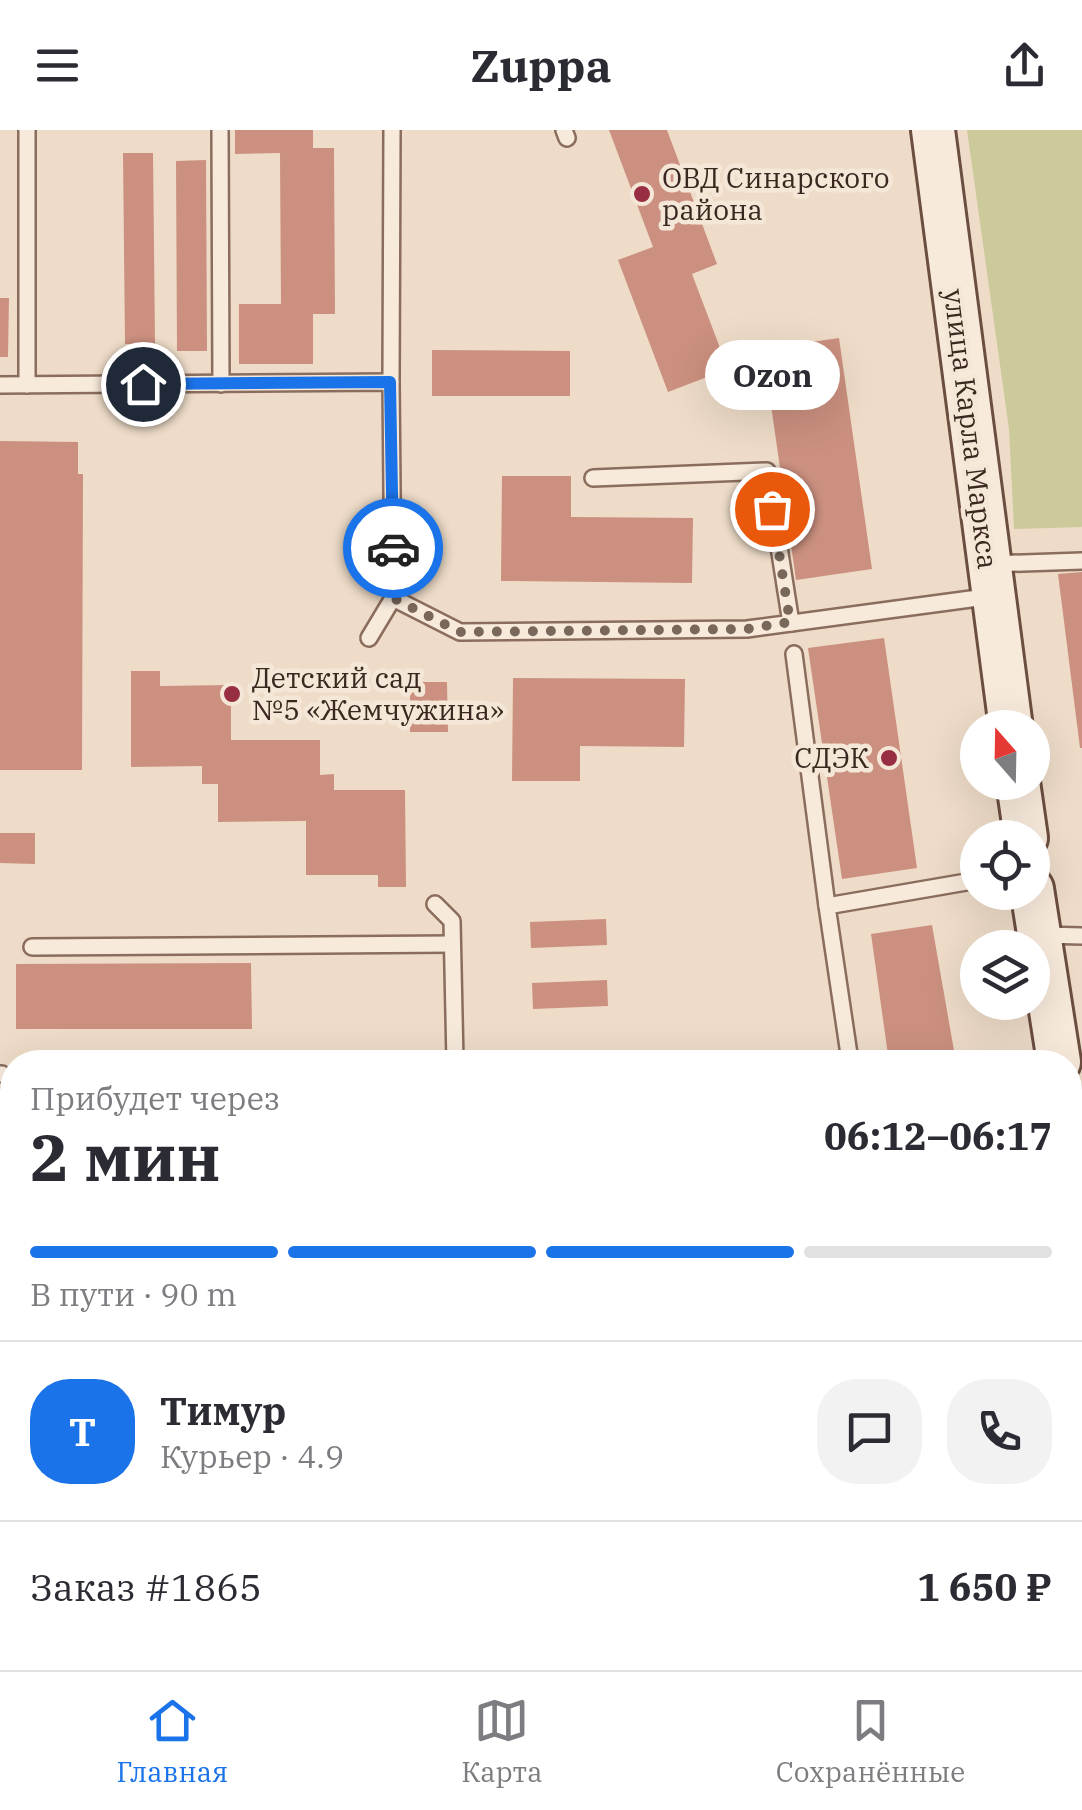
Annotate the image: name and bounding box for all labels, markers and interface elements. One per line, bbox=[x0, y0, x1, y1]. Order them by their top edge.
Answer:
text: Zuppa bbox=[470, 36, 612, 94]
icon: menu bbox=[30, 38, 85, 93]
icon: share bbox=[997, 38, 1052, 93]
place label: ОВД Синарского района bbox=[662, 159, 890, 228]
marker: ОВД Синарского района bbox=[631, 183, 653, 205]
street label: улица Карла Маркса bbox=[936, 287, 1007, 571]
callout: Ozon bbox=[704, 339, 840, 409]
pin bbox=[101, 342, 186, 427]
text: Ozon bbox=[732, 354, 813, 396]
icon: home bbox=[116, 357, 171, 412]
pin bbox=[730, 467, 815, 552]
icon: bag bbox=[745, 482, 800, 537]
courier bbox=[343, 498, 443, 598]
icon: car bbox=[366, 521, 421, 576]
place label: Детский сад №5 «Жемчужина» bbox=[252, 659, 504, 728]
marker: Детский сад №5 «Жемчужина» bbox=[221, 683, 243, 705]
north arrow bbox=[960, 710, 1050, 800]
map controls bbox=[960, 710, 1050, 1020]
place label: СДЭК bbox=[794, 739, 869, 776]
marker: СДЭК bbox=[878, 747, 900, 769]
button: locate bbox=[960, 820, 1050, 910]
button: layers bbox=[960, 930, 1050, 1020]
text: Прибудет через bbox=[30, 1077, 280, 1119]
text: 06:12–06:17 bbox=[824, 1111, 1052, 1160]
text: 2 мин bbox=[30, 1114, 221, 1199]
text: В пути · 90 m bbox=[30, 1273, 237, 1315]
button: chat bbox=[817, 1379, 922, 1484]
button: phone bbox=[947, 1379, 1052, 1484]
text: Тимур bbox=[160, 1386, 286, 1435]
text: Т bbox=[69, 1407, 96, 1456]
text: Курьер · 4.9 bbox=[160, 1435, 344, 1477]
text: Заказ #1865 bbox=[30, 1562, 262, 1611]
text: 1 650 ₽ bbox=[917, 1562, 1052, 1611]
tab: Главная bbox=[117, 1693, 228, 1790]
tab: Карта bbox=[461, 1693, 543, 1790]
tab: Сохранённые bbox=[776, 1693, 965, 1790]

